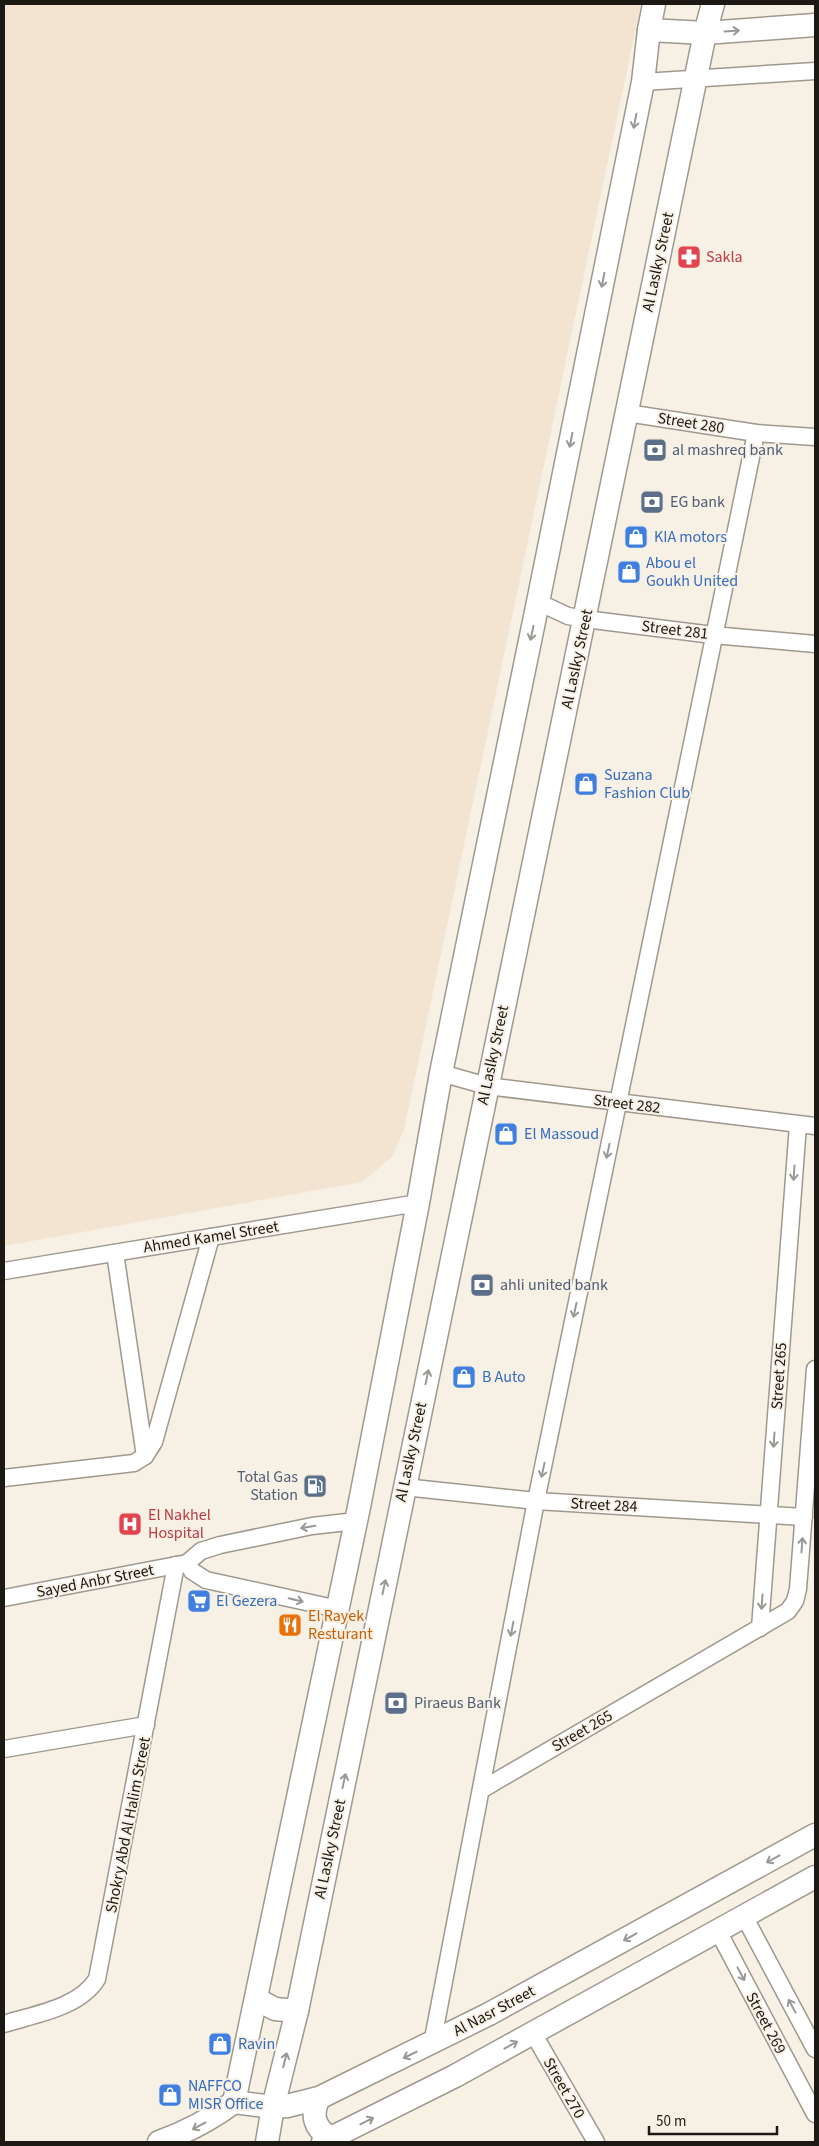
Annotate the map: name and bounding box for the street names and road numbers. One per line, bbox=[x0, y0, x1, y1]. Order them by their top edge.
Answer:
street label: Al Laslky Street bbox=[637, 210, 679, 314]
street label: Street 280 bbox=[656, 407, 726, 439]
street label: Al Laslky Street bbox=[556, 607, 598, 711]
street label: Street 281 bbox=[640, 615, 710, 645]
street label: Al Laslky Street bbox=[472, 1003, 514, 1107]
street label: Street 282 bbox=[592, 1089, 662, 1119]
street label: Ahmed Kamel Street bbox=[142, 1215, 281, 1259]
street label: Street 265 bbox=[766, 1342, 792, 1410]
street label: Al Laslky Street bbox=[390, 1400, 432, 1504]
street label: Street 284 bbox=[570, 1492, 638, 1518]
street label: Sayed Anbr Street bbox=[34, 1559, 156, 1603]
street label: Street 265 bbox=[547, 1705, 617, 1757]
street label: Shokry Abd Al Halim Street bbox=[100, 1734, 156, 1915]
street label: Al Laslky Street bbox=[309, 1797, 351, 1901]
street label: Al Nasr Street bbox=[449, 1980, 539, 2042]
street label: Street 269 bbox=[741, 1988, 791, 2058]
street label: Street 270 bbox=[538, 2053, 590, 2123]

